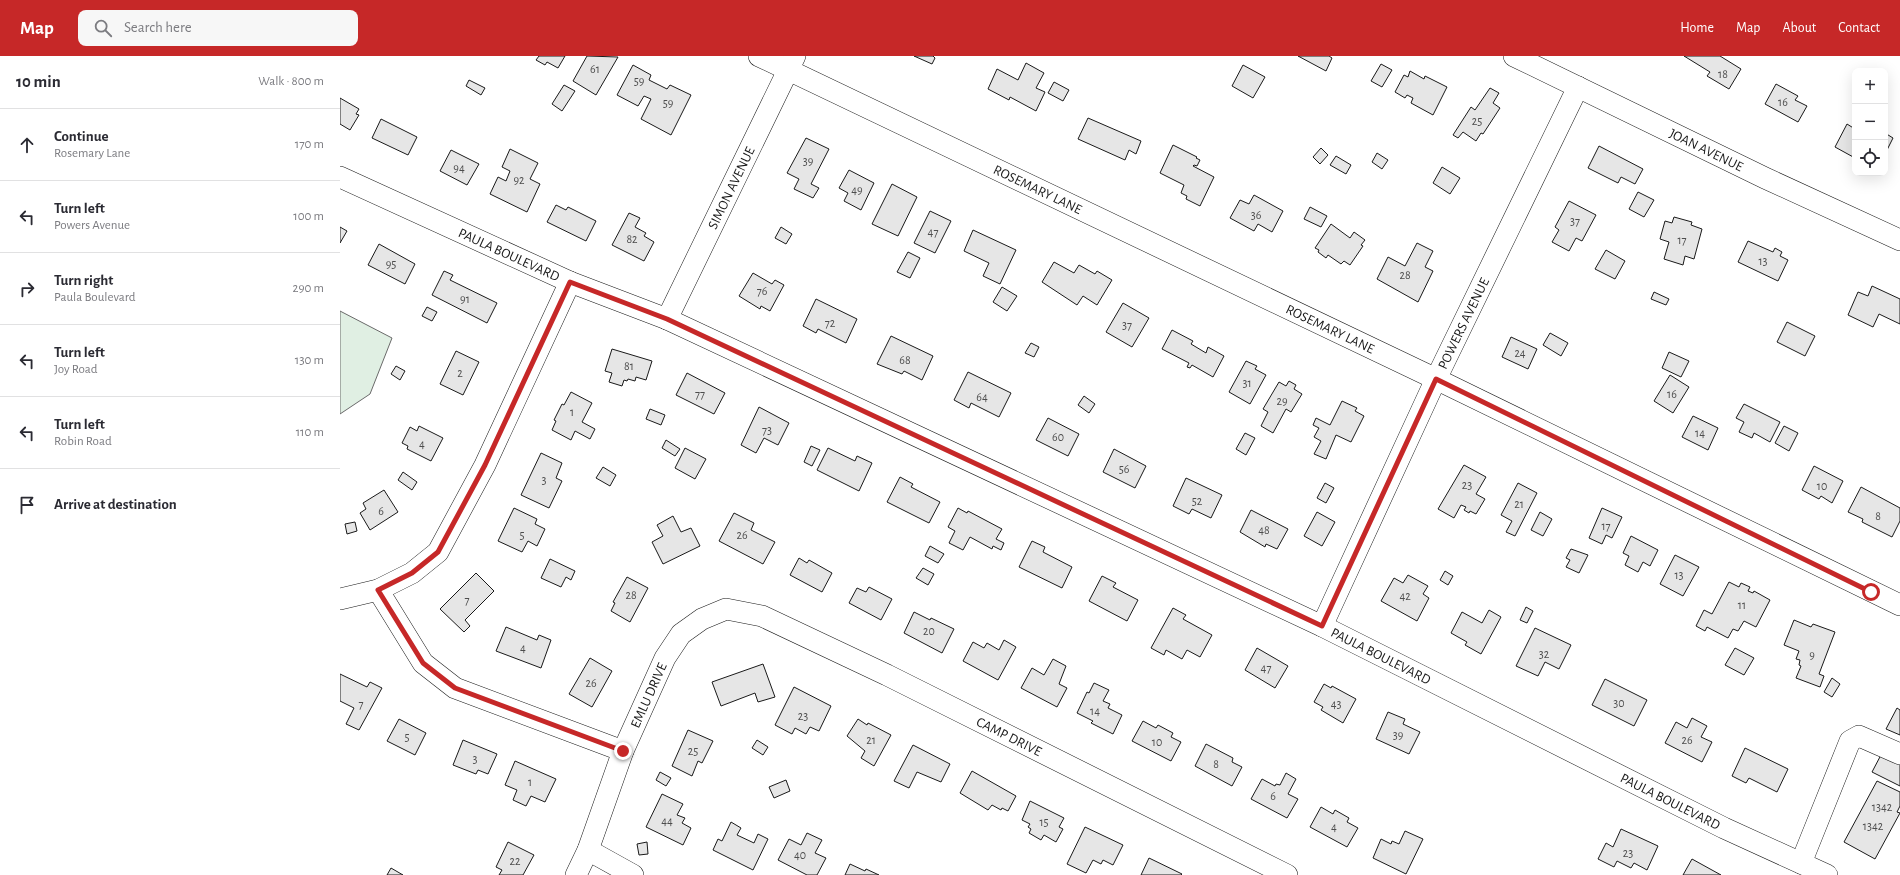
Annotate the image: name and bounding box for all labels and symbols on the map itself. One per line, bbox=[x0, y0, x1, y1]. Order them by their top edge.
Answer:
house number: 61 bbox=[590, 63, 600, 75]
house number: 18 bbox=[1718, 68, 1728, 80]
house number: 59 bbox=[634, 75, 645, 87]
house number: 16 bbox=[1778, 96, 1788, 108]
house number: 59 bbox=[663, 97, 674, 109]
house number: 25 bbox=[1472, 115, 1482, 127]
street label: JOAN AVENUE bbox=[1667, 127, 1745, 174]
street label: SIMON AVENUE bbox=[706, 145, 758, 232]
house number: 39 bbox=[803, 155, 814, 167]
house number: 94 bbox=[453, 162, 465, 174]
street label: ROSEMARY LANE bbox=[991, 163, 1084, 217]
house number: 92 bbox=[513, 174, 525, 186]
house number: 49 bbox=[851, 184, 863, 196]
house number: 36 bbox=[1251, 209, 1262, 221]
house number: 37 bbox=[1570, 215, 1580, 227]
street label: PAULA BOULEVARD bbox=[456, 226, 562, 284]
house number: 47 bbox=[928, 226, 938, 238]
house number: 82 bbox=[626, 233, 638, 245]
house number: 17 bbox=[1677, 234, 1687, 246]
house number: 13 bbox=[1758, 255, 1768, 267]
house number: 95 bbox=[386, 258, 396, 270]
house number: 28 bbox=[1399, 269, 1411, 281]
street label: POWERS AVENUE bbox=[1436, 276, 1492, 371]
house number: 76 bbox=[757, 285, 768, 297]
house number: 91 bbox=[460, 293, 470, 305]
street label: ROSEMARY LANE bbox=[1283, 302, 1377, 357]
house number: 72 bbox=[825, 317, 836, 329]
house number: 37 bbox=[1122, 319, 1132, 331]
house number: 24 bbox=[1514, 347, 1526, 359]
house number: 68 bbox=[899, 354, 911, 366]
house number: 81 bbox=[624, 360, 634, 372]
house number: 2 bbox=[457, 367, 463, 379]
house number: 31 bbox=[1242, 377, 1252, 389]
house number: 77 bbox=[695, 388, 705, 400]
house number: 16 bbox=[1667, 388, 1677, 400]
house number: 64 bbox=[976, 391, 988, 403]
house number: 29 bbox=[1276, 395, 1288, 407]
house number: 1 bbox=[570, 406, 574, 418]
house number: 73 bbox=[762, 424, 772, 436]
house number: 14 bbox=[1695, 427, 1705, 439]
house number: 60 bbox=[1052, 431, 1064, 443]
house number: 4 bbox=[419, 438, 425, 450]
house number: 56 bbox=[1119, 463, 1130, 475]
house number: 3 bbox=[542, 474, 547, 486]
house number: 23 bbox=[1462, 479, 1472, 491]
house number: 10 bbox=[1817, 480, 1827, 492]
house number: 52 bbox=[1192, 495, 1203, 507]
house number: 21 bbox=[1514, 498, 1524, 510]
house number: 6 bbox=[378, 505, 384, 517]
house number: 8 bbox=[1875, 510, 1881, 522]
house number: 17 bbox=[1601, 520, 1611, 532]
house number: 48 bbox=[1258, 524, 1270, 536]
house number: 5 bbox=[519, 529, 525, 541]
house number: 26 bbox=[736, 529, 748, 541]
house number: 13 bbox=[1674, 569, 1684, 581]
route start bbox=[1862, 583, 1880, 601]
house number: 28 bbox=[625, 589, 637, 601]
house number: 42 bbox=[1399, 590, 1411, 602]
house number: 7 bbox=[464, 594, 470, 606]
house number: 11 bbox=[1738, 599, 1746, 611]
house number: 20 bbox=[923, 625, 935, 637]
street label: PAULA BOULEVARD bbox=[1328, 626, 1433, 687]
house number: 4 bbox=[520, 642, 526, 654]
house number: 32 bbox=[1539, 648, 1550, 660]
house number: 9 bbox=[1809, 649, 1815, 661]
street label: EMLU DRIVE bbox=[628, 661, 670, 730]
house number: 47 bbox=[1261, 662, 1271, 674]
house number: 26 bbox=[585, 677, 597, 689]
house number: 30 bbox=[1613, 697, 1625, 709]
house number: 7 bbox=[358, 698, 364, 710]
house number: 43 bbox=[1331, 698, 1341, 710]
house number: 14 bbox=[1090, 705, 1100, 717]
house number: 23 bbox=[798, 710, 808, 722]
street label: CAMP DRIVE bbox=[974, 715, 1044, 759]
house number: 39 bbox=[1393, 729, 1404, 741]
house number: 5 bbox=[404, 731, 410, 743]
house number: 21 bbox=[866, 734, 876, 746]
house number: 26 bbox=[1681, 734, 1693, 746]
house number: 10 bbox=[1152, 736, 1162, 748]
route end bbox=[614, 742, 632, 760]
house number: 25 bbox=[688, 745, 698, 757]
house number: 3 bbox=[473, 753, 478, 765]
house number: 8 bbox=[1213, 758, 1219, 770]
street label: PAULA BOULEVARD bbox=[1618, 771, 1722, 833]
house number: 1 bbox=[528, 776, 532, 788]
house number: 6 bbox=[1270, 790, 1276, 802]
house number: 1342 bbox=[1872, 801, 1893, 813]
house number: 44 bbox=[661, 815, 673, 827]
house number: 15 bbox=[1039, 816, 1049, 828]
house number: 1342 bbox=[1863, 820, 1884, 832]
house number: 4 bbox=[1331, 821, 1337, 833]
house number: 23 bbox=[1623, 847, 1633, 859]
house number: 40 bbox=[794, 849, 806, 861]
house number: 22 bbox=[510, 855, 521, 867]

